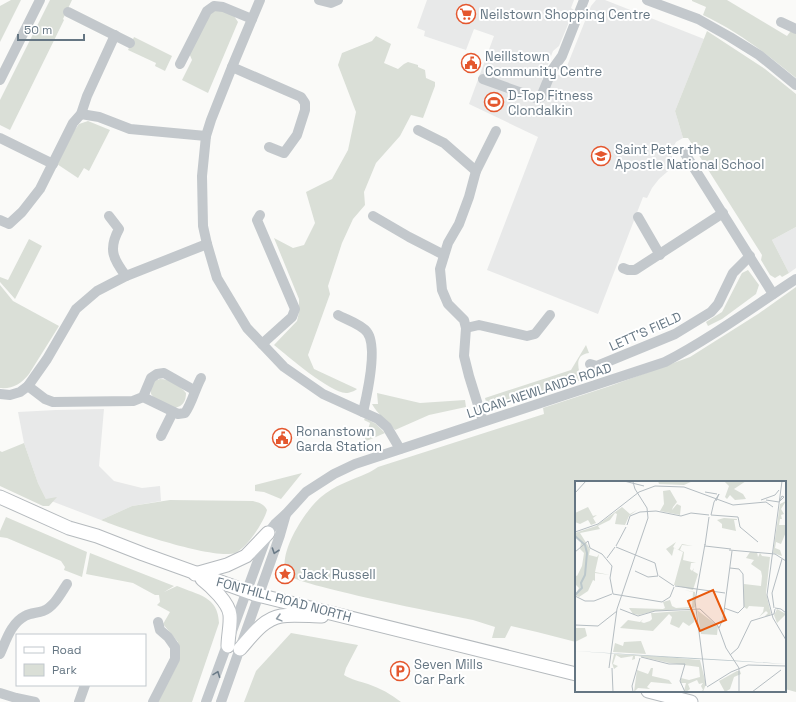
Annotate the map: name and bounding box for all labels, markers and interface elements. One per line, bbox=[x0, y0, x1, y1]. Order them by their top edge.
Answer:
supermarket icon: Neilstown Shopping Centre bbox=[455, 3, 477, 25]
place label: Neilstown Shopping Centre bbox=[480, 6, 651, 23]
scale bar bbox=[18, 16, 84, 42]
text: 50 m bbox=[24, 22, 52, 38]
place label: Neillstown Community Centre bbox=[485, 48, 602, 80]
public building icon: Neillstown Community Centre bbox=[460, 52, 482, 74]
place label: D-Top Fitness Clondalkin bbox=[508, 87, 593, 119]
sports icon: D-Top Fitness Clondalkin bbox=[483, 91, 505, 113]
place label: Saint Peter the Apostle National School bbox=[615, 141, 764, 173]
school or university icon: Saint Peter the Apostle National School bbox=[590, 145, 612, 167]
street label: LETT'S FIELD bbox=[606, 308, 684, 355]
street label: LUCAN-NEWLANDS ROAD bbox=[465, 359, 614, 422]
place label: Ronanstown Garda Station bbox=[296, 423, 382, 455]
public building icon: Ronanstown Garda Station bbox=[271, 427, 293, 449]
inset map bbox=[575, 481, 786, 692]
one-way arrow bbox=[271, 548, 279, 555]
place icon: Jack Russell bbox=[274, 563, 296, 585]
place label: Jack Russell bbox=[299, 566, 376, 583]
street label: FONTHILL ROAD NORTH bbox=[214, 573, 353, 626]
one-way arrow bbox=[276, 613, 283, 622]
legend bbox=[16, 634, 146, 686]
text: Road bbox=[52, 642, 81, 658]
place label: Seven Mills Car Park bbox=[414, 656, 483, 688]
parking icon: Seven Mills Car Park bbox=[389, 660, 411, 682]
text: Park bbox=[52, 662, 77, 678]
one-way arrow bbox=[212, 670, 220, 677]

